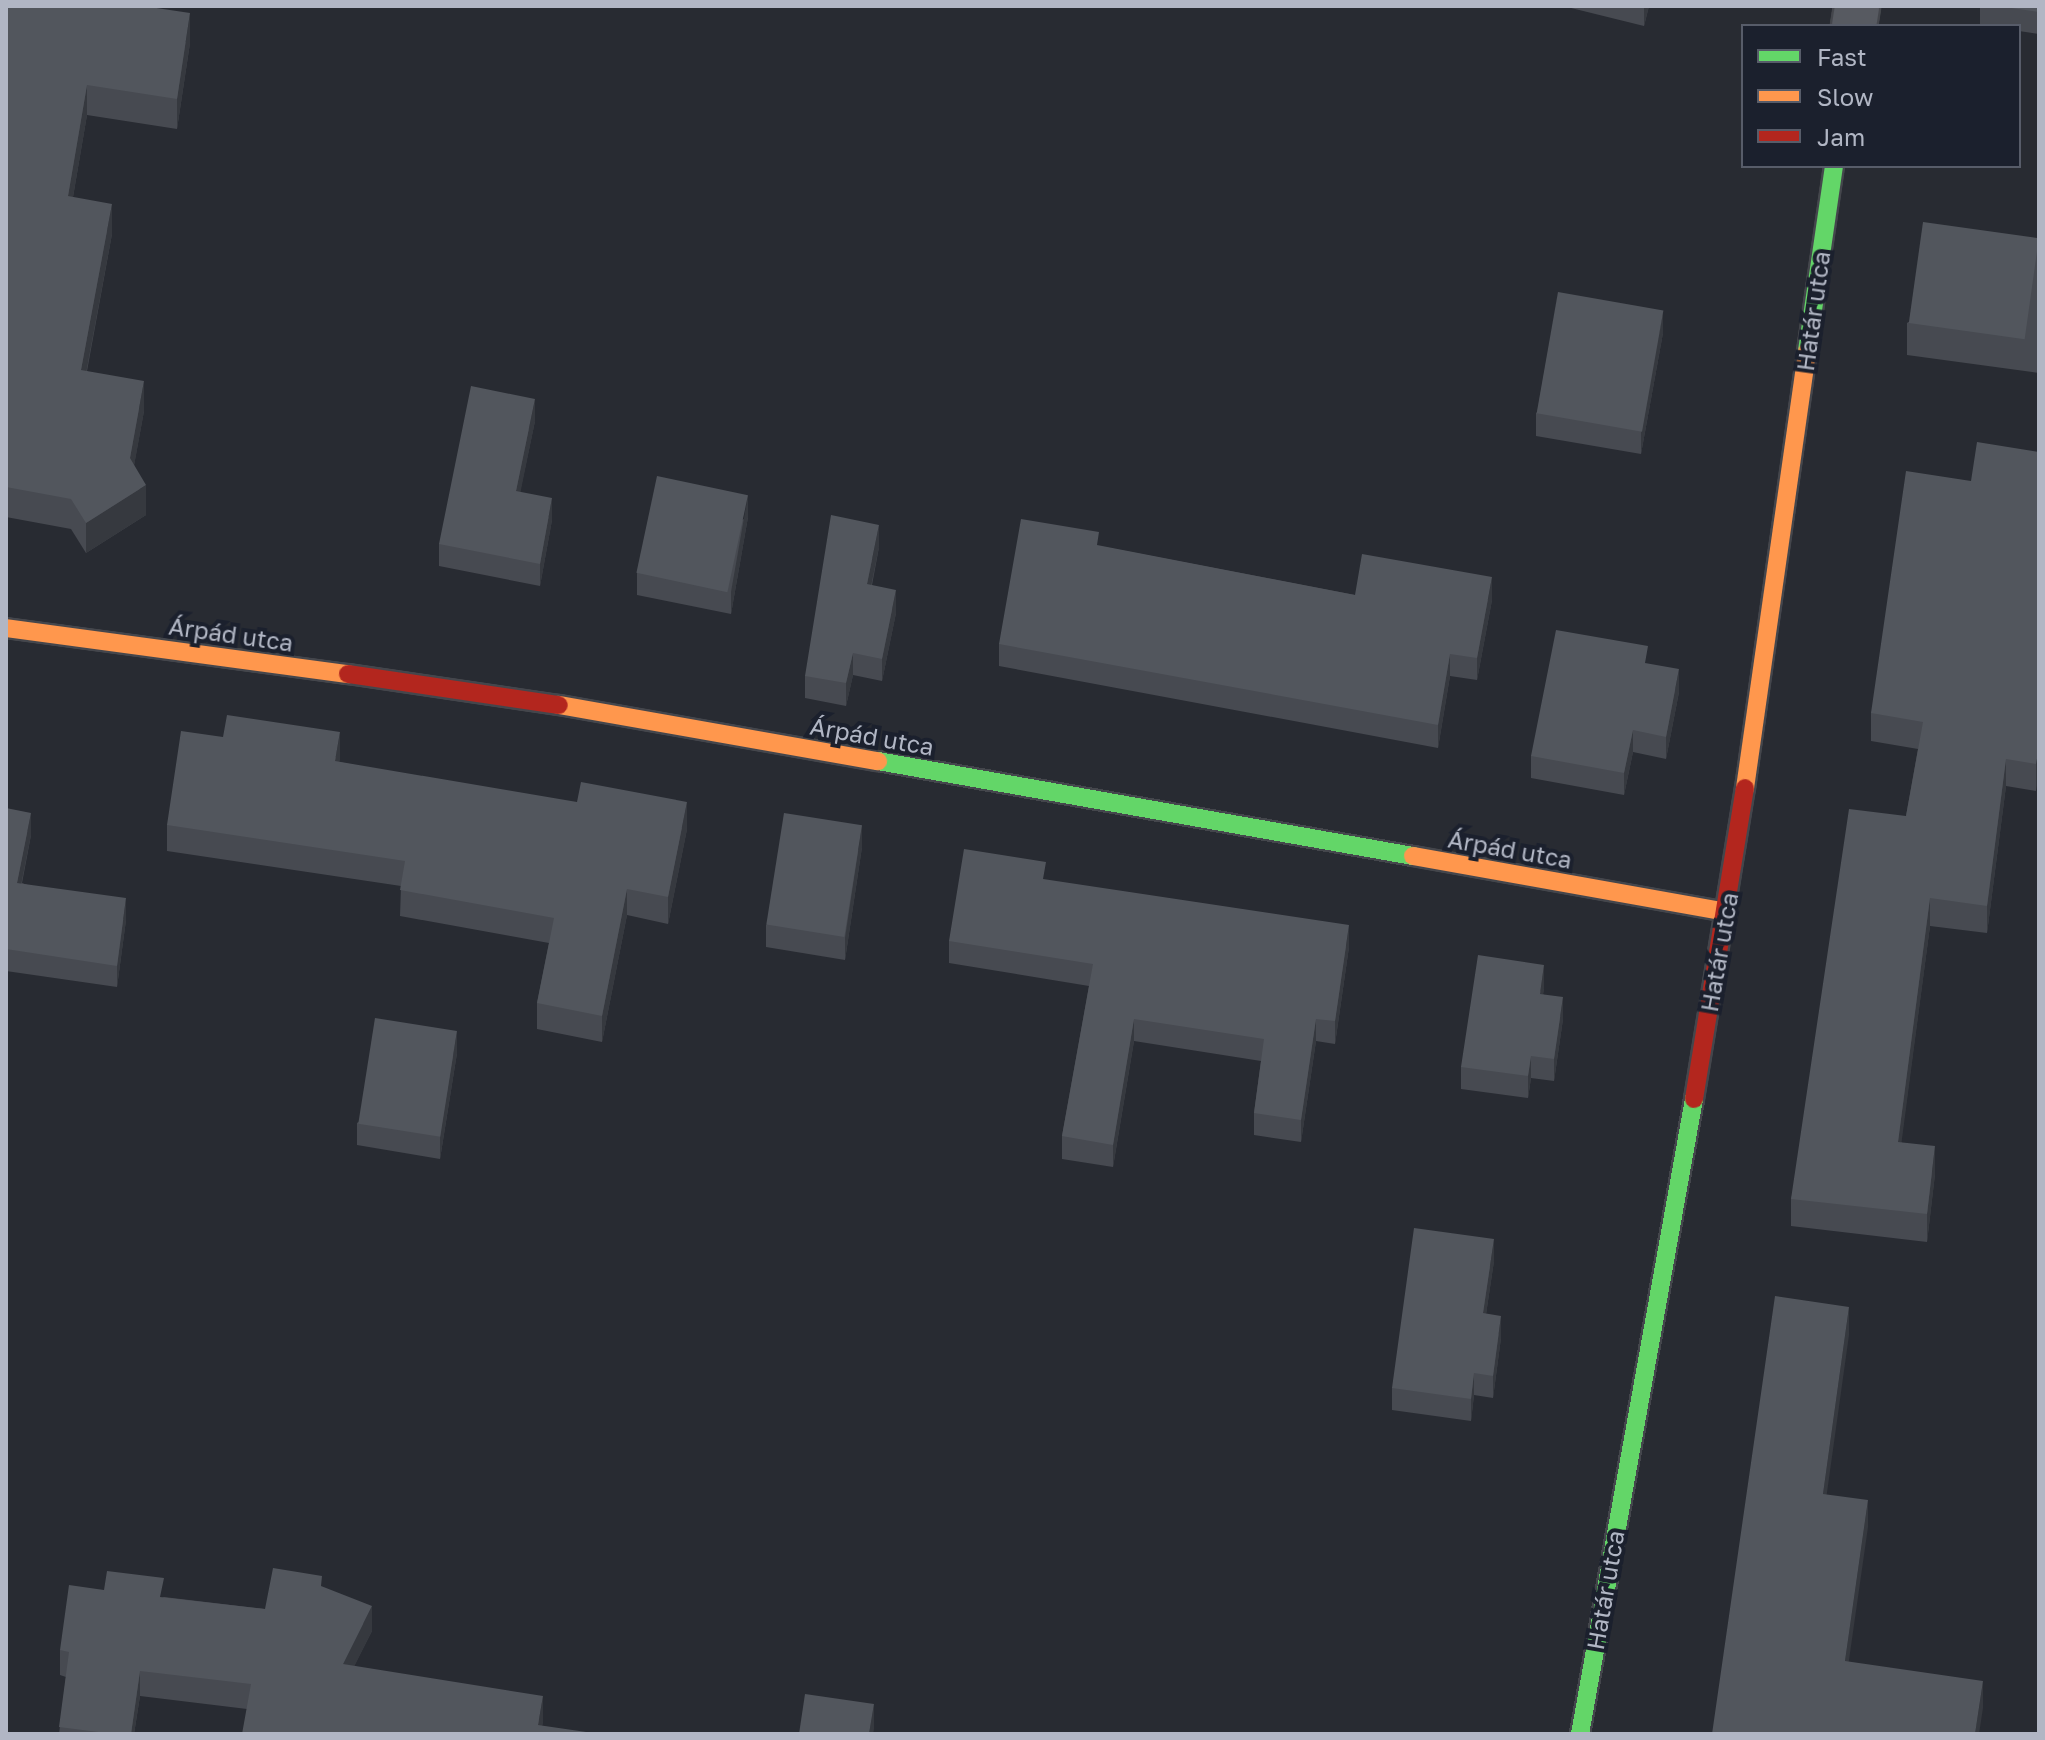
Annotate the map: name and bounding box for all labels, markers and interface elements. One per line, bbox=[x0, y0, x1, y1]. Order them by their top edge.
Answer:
legend bbox=[1741, 24, 2021, 168]
text: Fast bbox=[1817, 42, 1867, 71]
text: Slow bbox=[1817, 82, 1873, 111]
text: Jam bbox=[1817, 122, 1865, 151]
street label: Határ utca bbox=[1790, 249, 1836, 373]
street label: Árpád utca bbox=[167, 611, 295, 657]
street label: Árpád utca bbox=[808, 711, 936, 761]
street label: Árpád utca bbox=[1446, 824, 1574, 874]
street label: Határ utca bbox=[1694, 890, 1744, 1014]
street label: Határ utca bbox=[1580, 1528, 1630, 1652]

